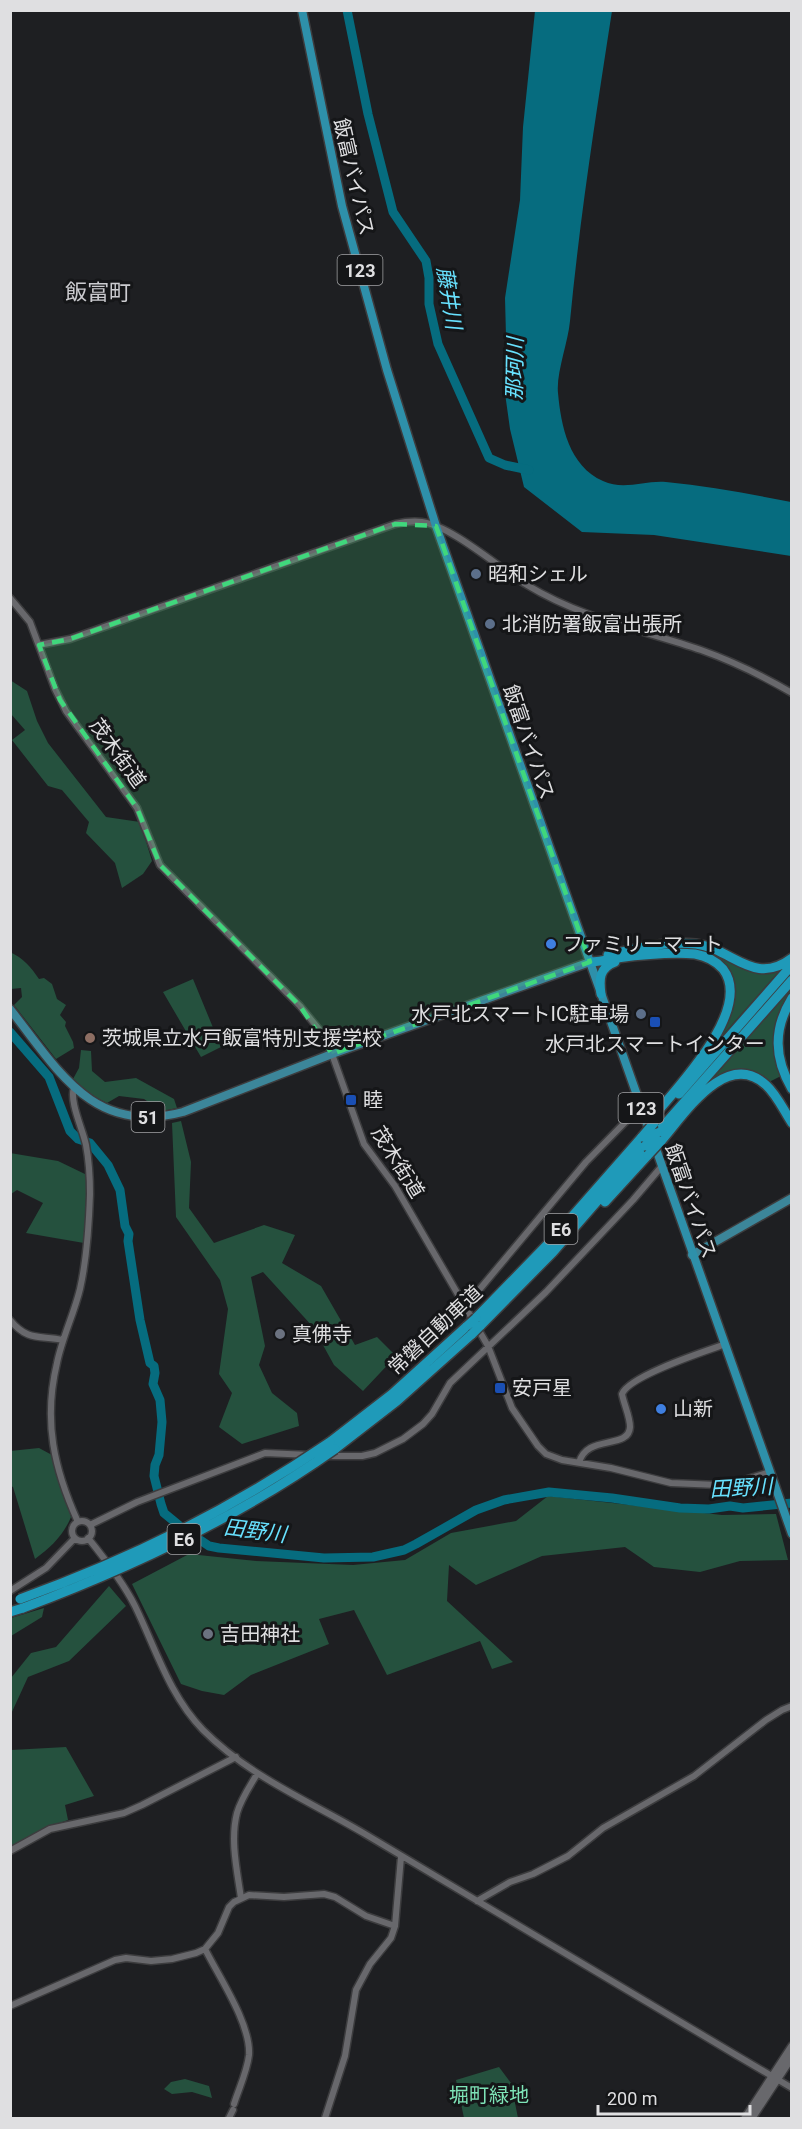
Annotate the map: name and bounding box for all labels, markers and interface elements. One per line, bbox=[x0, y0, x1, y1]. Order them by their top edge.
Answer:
street label: 飯富バイパス bbox=[329, 116, 379, 238]
road number: 123 bbox=[338, 255, 382, 285]
water label: 藤井川 bbox=[432, 265, 466, 333]
district label: 飯富町 bbox=[65, 280, 131, 305]
water label: 那珂川 bbox=[502, 335, 528, 401]
place label: 昭和シェル bbox=[488, 562, 588, 586]
marker: 昭和シェル bbox=[469, 567, 483, 581]
place label: 北消防署飯富出張所 bbox=[502, 612, 682, 636]
marker: 北消防署飯富出張所 bbox=[483, 617, 497, 631]
street label: 飯富バイパス bbox=[498, 682, 560, 802]
street label: 茂木街道 bbox=[85, 714, 151, 792]
place label: ファミリーマート bbox=[563, 932, 723, 956]
marker: ファミリーマート bbox=[544, 937, 558, 951]
place label: 水戸北スマートIC駐車場 bbox=[411, 1002, 629, 1026]
marker: 水戸北スマートIC駐車場 bbox=[634, 1007, 648, 1021]
marker: 水戸北スマートインター bbox=[648, 1015, 662, 1029]
place label: 茨城県立水戸飯富特別支援学校 bbox=[102, 1026, 382, 1050]
marker: 茨城県立水戸飯富特別支援学校 bbox=[83, 1031, 97, 1045]
place label: 水戸北スマートインター bbox=[545, 1032, 765, 1056]
place label: 睦 bbox=[363, 1088, 383, 1112]
marker: 睦 bbox=[344, 1093, 358, 1107]
road number: 123 bbox=[618, 1093, 664, 1123]
road number: 51 bbox=[132, 1102, 164, 1132]
street label: 茂木街道 bbox=[367, 1122, 429, 1202]
street label: 飯富バイパス bbox=[660, 1141, 722, 1261]
road number: E6 bbox=[544, 1214, 578, 1244]
street label: 常磐自動車道 bbox=[383, 1280, 487, 1380]
place label: 真佛寺 bbox=[292, 1322, 352, 1346]
marker: 真佛寺 bbox=[273, 1327, 287, 1341]
place label: 安戸星 bbox=[512, 1376, 572, 1400]
marker: 安戸星 bbox=[493, 1381, 507, 1395]
place label: 山新 bbox=[673, 1397, 713, 1421]
marker: 山新 bbox=[654, 1402, 668, 1416]
water label: 田野川 bbox=[709, 1474, 775, 1502]
water label: 田野川 bbox=[222, 1515, 290, 1547]
road number: E6 bbox=[168, 1524, 201, 1554]
place label: 吉田神社 bbox=[220, 1622, 300, 1646]
marker: 吉田神社 bbox=[201, 1627, 215, 1641]
scale bar bbox=[598, 2078, 750, 2116]
park label: 堀町緑地 bbox=[449, 2083, 529, 2107]
text: 200 m bbox=[607, 2088, 658, 2109]

